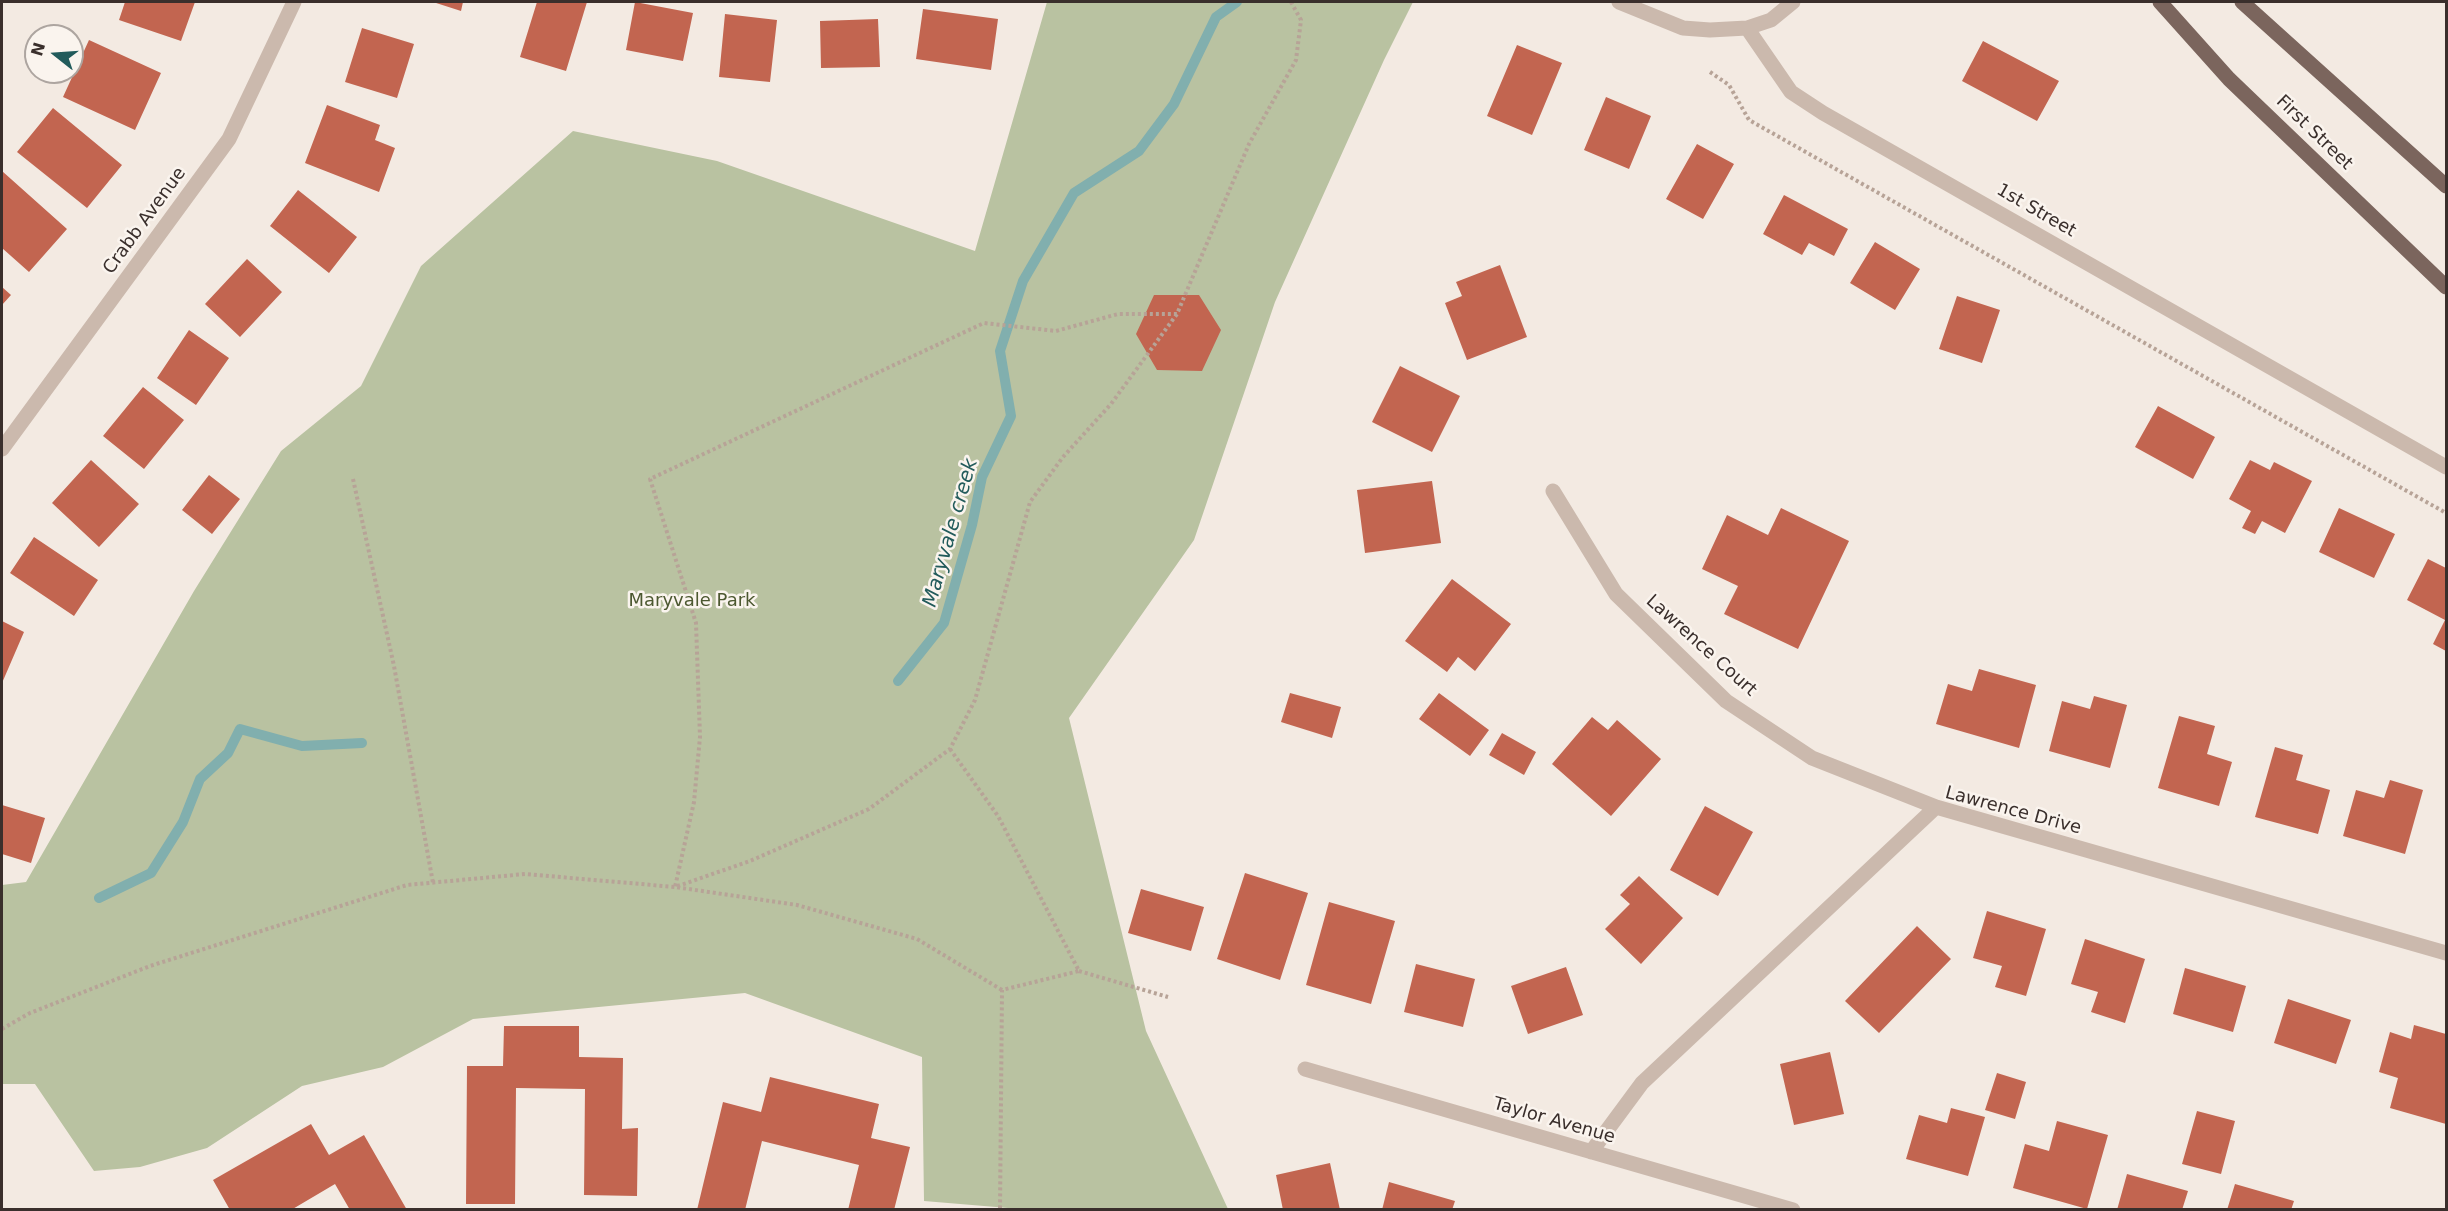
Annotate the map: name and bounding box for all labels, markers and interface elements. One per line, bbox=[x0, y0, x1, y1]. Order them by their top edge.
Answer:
north arrow bbox=[24, 24, 84, 84]
text: N bbox=[27, 40, 49, 58]
street label: First Street bbox=[2271, 91, 2357, 175]
street label: Crabb Avenue bbox=[99, 164, 191, 278]
street label: 1st Street bbox=[1992, 180, 2080, 242]
water label: Maryvale creek bbox=[918, 456, 984, 610]
park label: Maryvale Park bbox=[629, 590, 755, 612]
street label: Lawrence Court bbox=[1641, 591, 1761, 701]
street label: Lawrence Drive bbox=[1943, 782, 2083, 840]
street label: Taylor Avenue bbox=[1491, 1093, 1617, 1149]

